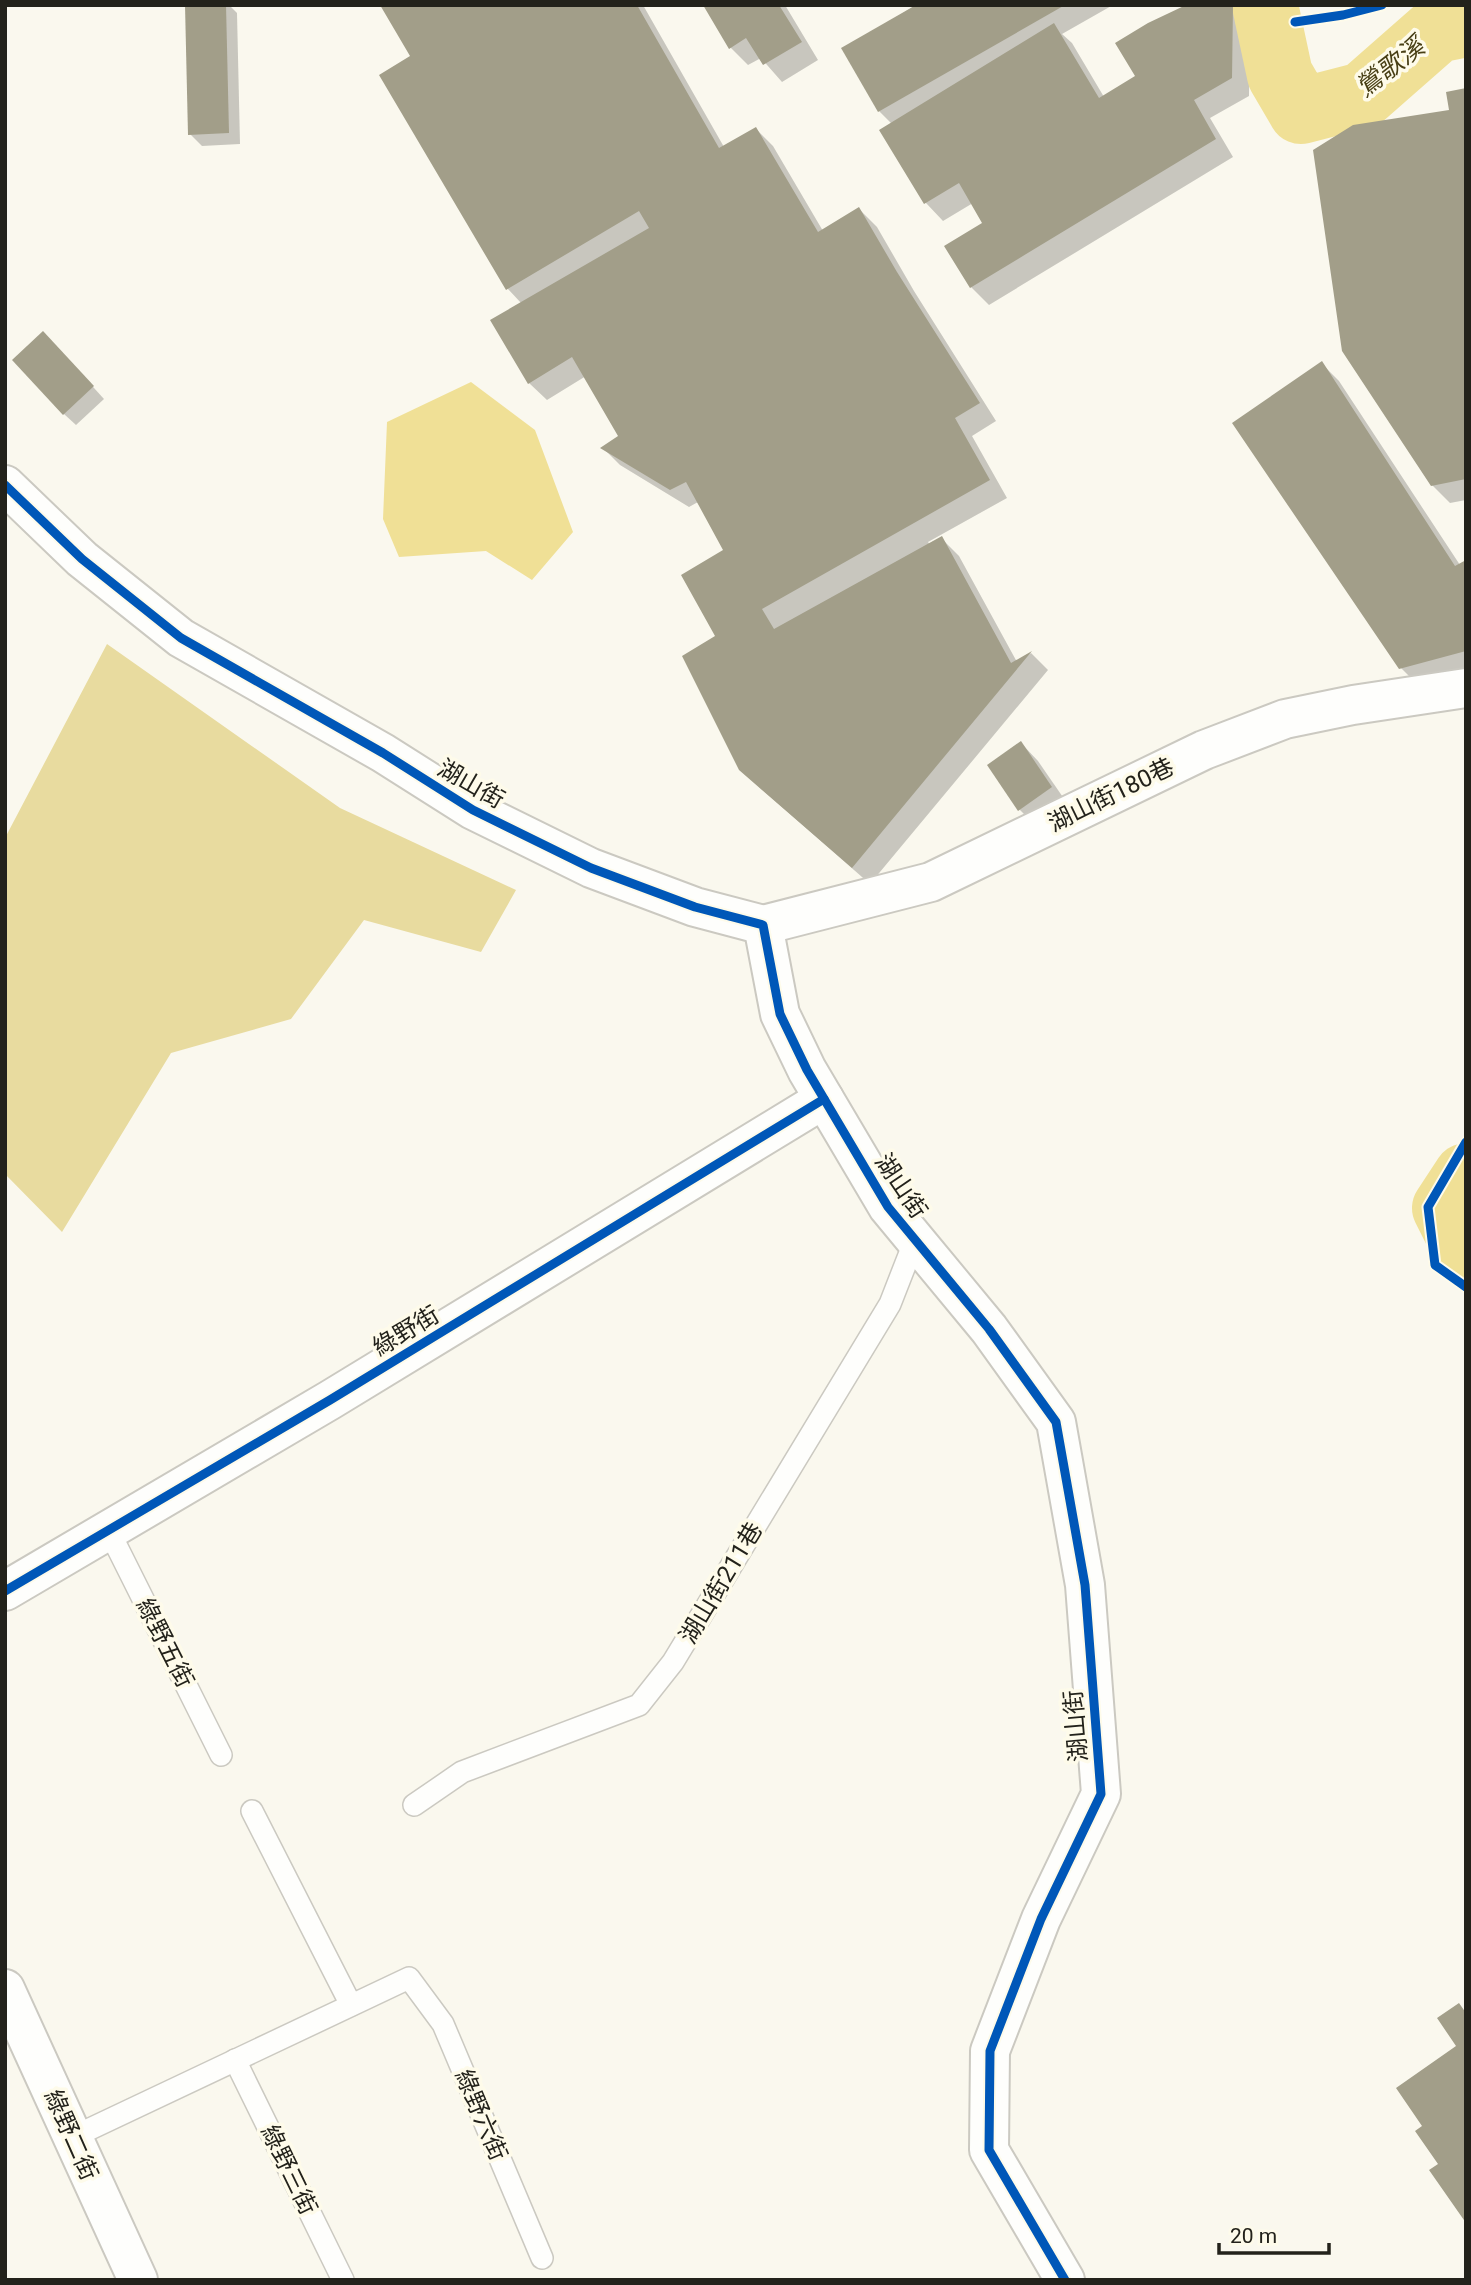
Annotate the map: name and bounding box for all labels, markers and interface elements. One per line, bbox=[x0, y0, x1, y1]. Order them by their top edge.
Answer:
water label: 鶯歌溪 bbox=[1350, 29, 1433, 103]
street label: 湖山街180巷 bbox=[1044, 753, 1178, 837]
street label: 湖山街 bbox=[433, 754, 509, 814]
street label: 湖山街 bbox=[869, 1148, 933, 1224]
street label: 綠野街 bbox=[368, 1300, 444, 1362]
street label: 湖山街211巷 bbox=[674, 1517, 768, 1649]
street label: 綠野五街 bbox=[131, 1594, 199, 1692]
street label: 湖山街 bbox=[1059, 1689, 1093, 1763]
street label: 綠野六街 bbox=[449, 2065, 513, 2165]
street label: 綠野二街 bbox=[39, 2085, 103, 2185]
street label: 綠野三街 bbox=[255, 2121, 323, 2219]
scale bar bbox=[1219, 2212, 1329, 2256]
text: 20 m bbox=[1230, 2224, 1277, 2248]

